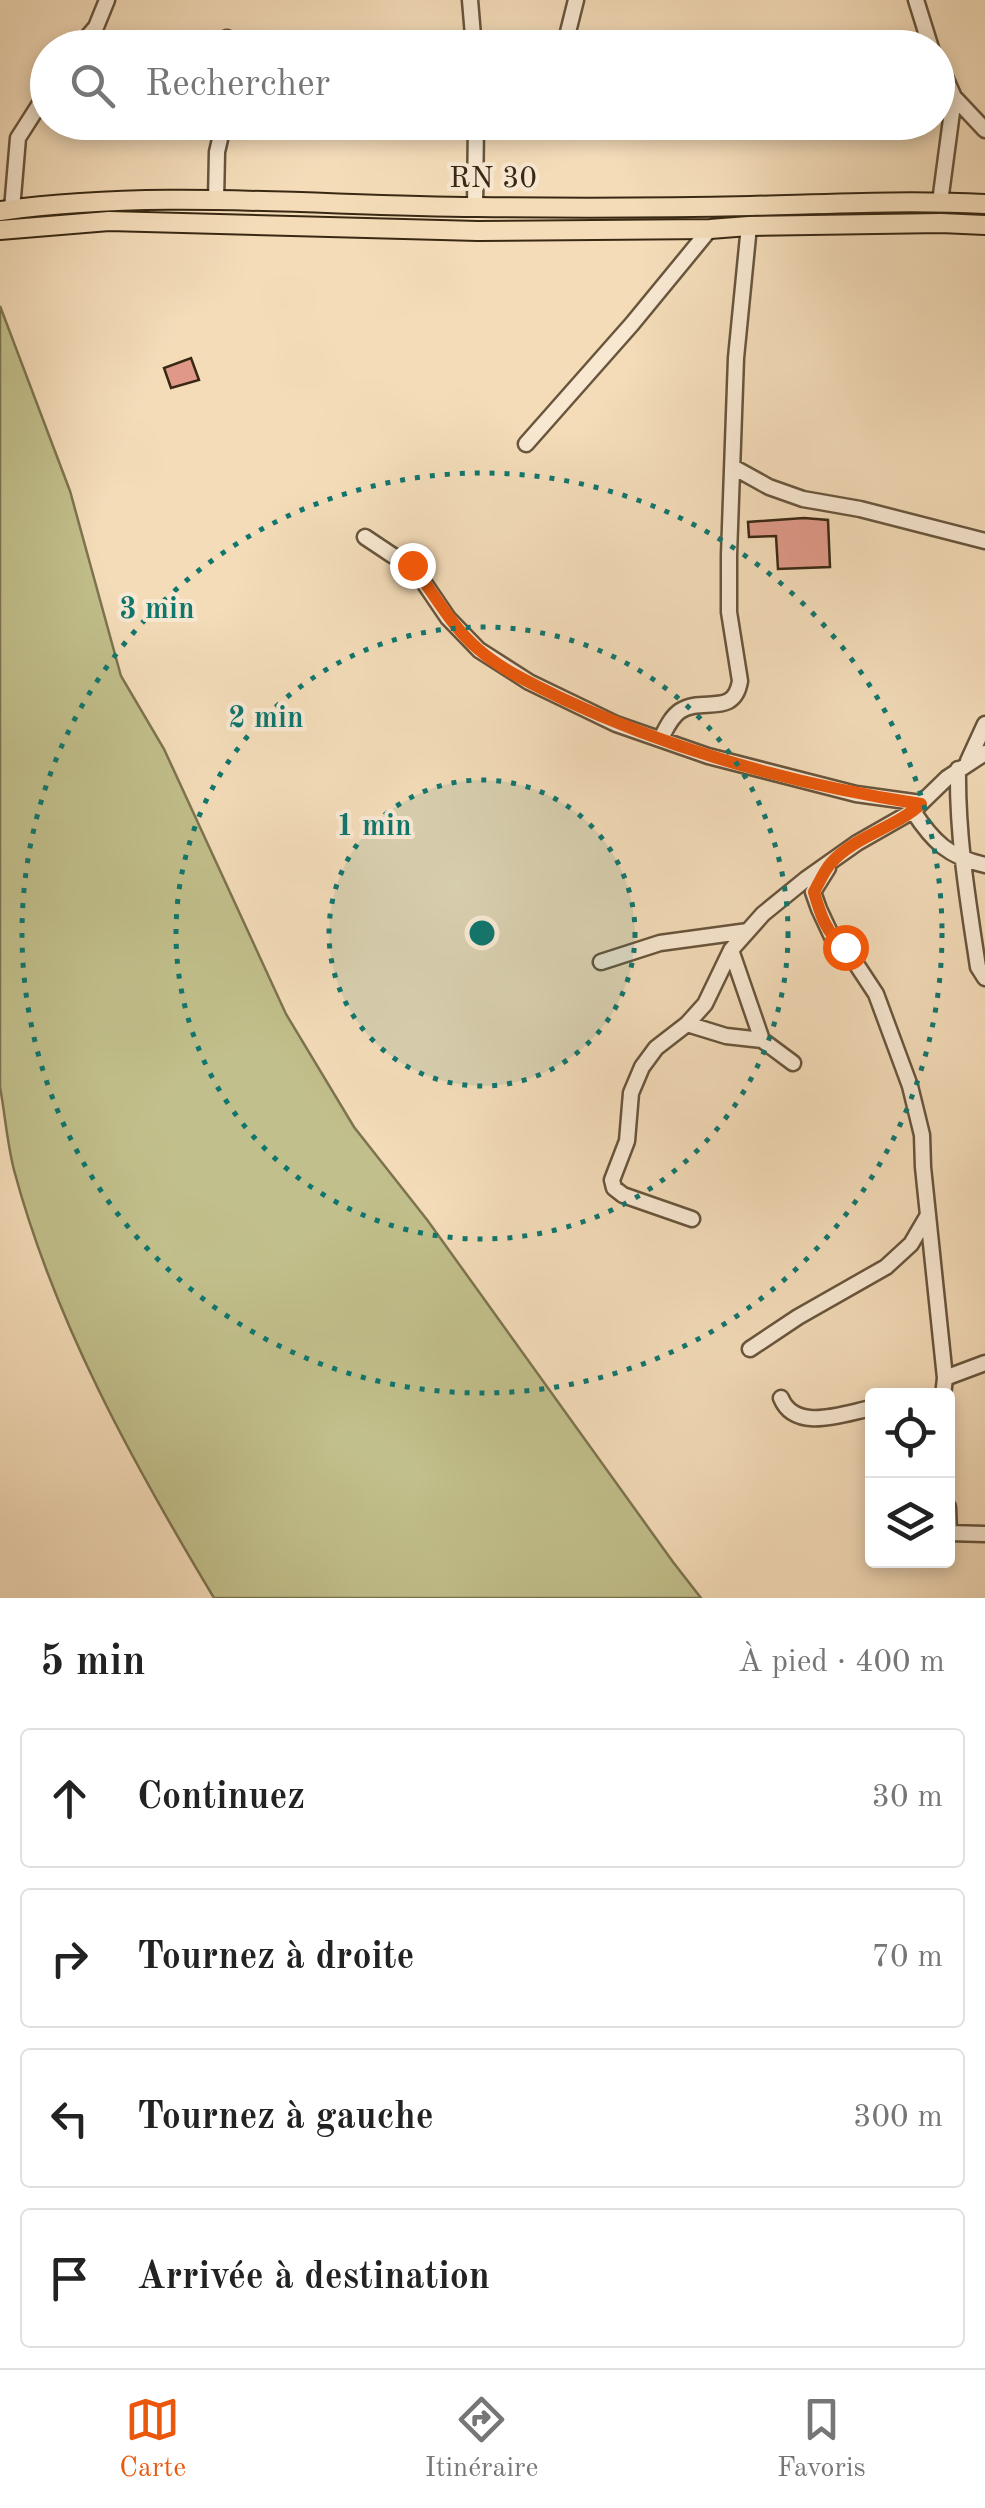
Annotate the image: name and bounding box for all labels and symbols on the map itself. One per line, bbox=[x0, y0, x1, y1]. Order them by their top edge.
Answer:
street label: RN 30 bbox=[449, 164, 537, 194]
route end bbox=[390, 543, 436, 589]
text: 3 min bbox=[119, 595, 195, 625]
text: 2 min bbox=[228, 704, 304, 734]
text: 1 min bbox=[336, 812, 412, 842]
centre of rings bbox=[464, 915, 500, 951]
route start bbox=[823, 925, 869, 971]

